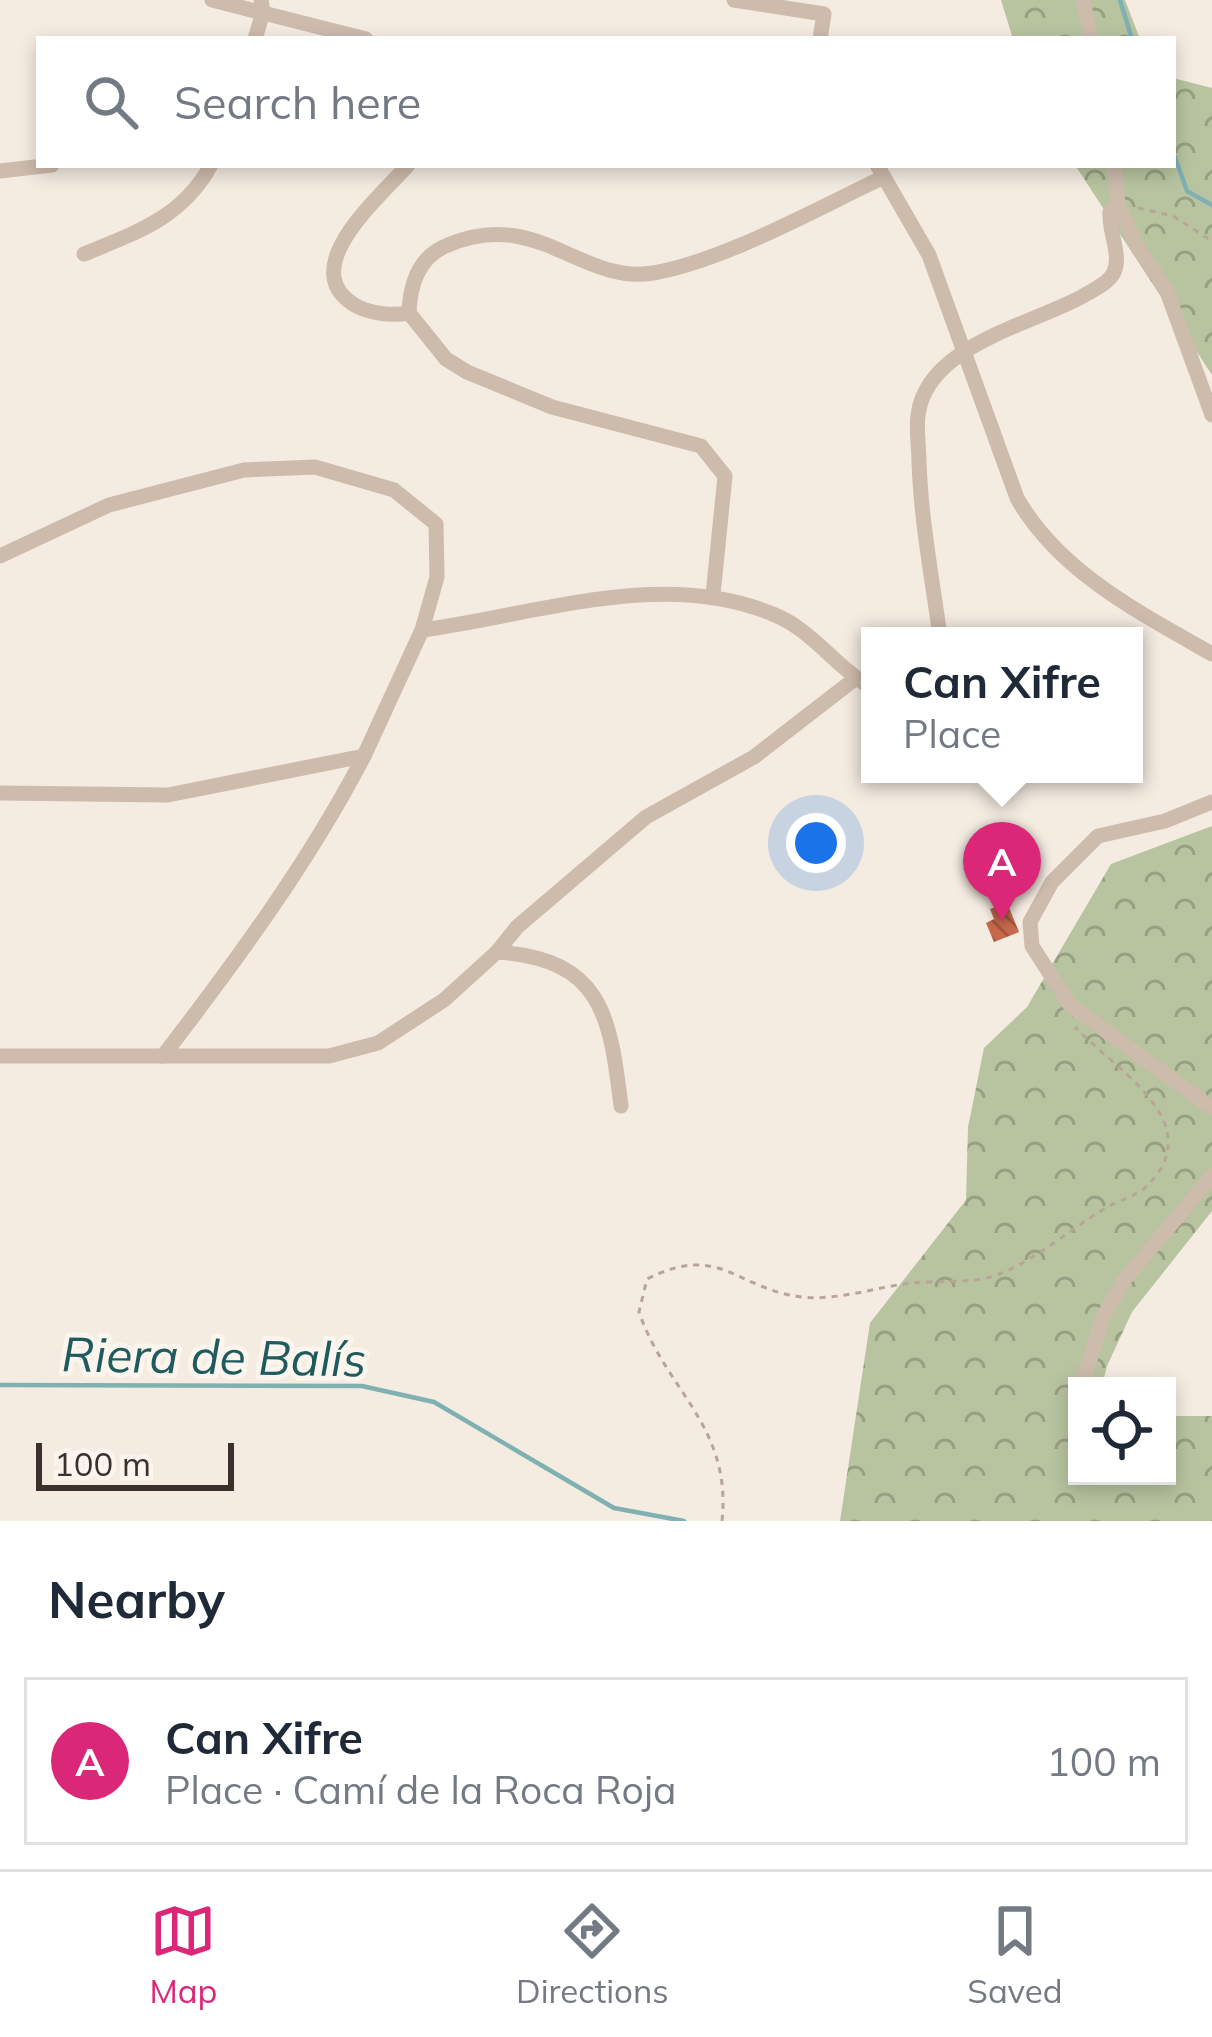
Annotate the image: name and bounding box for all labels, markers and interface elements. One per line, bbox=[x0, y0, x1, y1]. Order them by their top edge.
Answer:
search box bbox=[36, 36, 1176, 168]
icon: search bbox=[78, 69, 144, 135]
text: Search here bbox=[174, 74, 421, 130]
popup bbox=[861, 627, 1143, 783]
text: Can Xifre bbox=[903, 653, 1101, 709]
text: Place bbox=[903, 709, 1001, 758]
your location bbox=[786, 813, 846, 873]
pin: A bbox=[963, 822, 1041, 921]
water label: Riera de Balís bbox=[61, 1323, 367, 1389]
map controls bbox=[1068, 1377, 1176, 1485]
button: locate bbox=[1068, 1377, 1176, 1485]
scale bar bbox=[36, 1437, 234, 1490]
text: 100 m bbox=[54, 1443, 151, 1484]
text: Nearby bbox=[48, 1567, 225, 1631]
text: Can Xifre bbox=[165, 1709, 363, 1765]
text: A bbox=[75, 1737, 105, 1786]
text: 100 m bbox=[1046, 1737, 1161, 1786]
text: Place · Camí de la Roca Roja bbox=[165, 1765, 676, 1814]
tab: Map bbox=[149, 1898, 217, 2011]
tab: Directions bbox=[516, 1898, 669, 2011]
tab: Saved bbox=[967, 1898, 1063, 2011]

